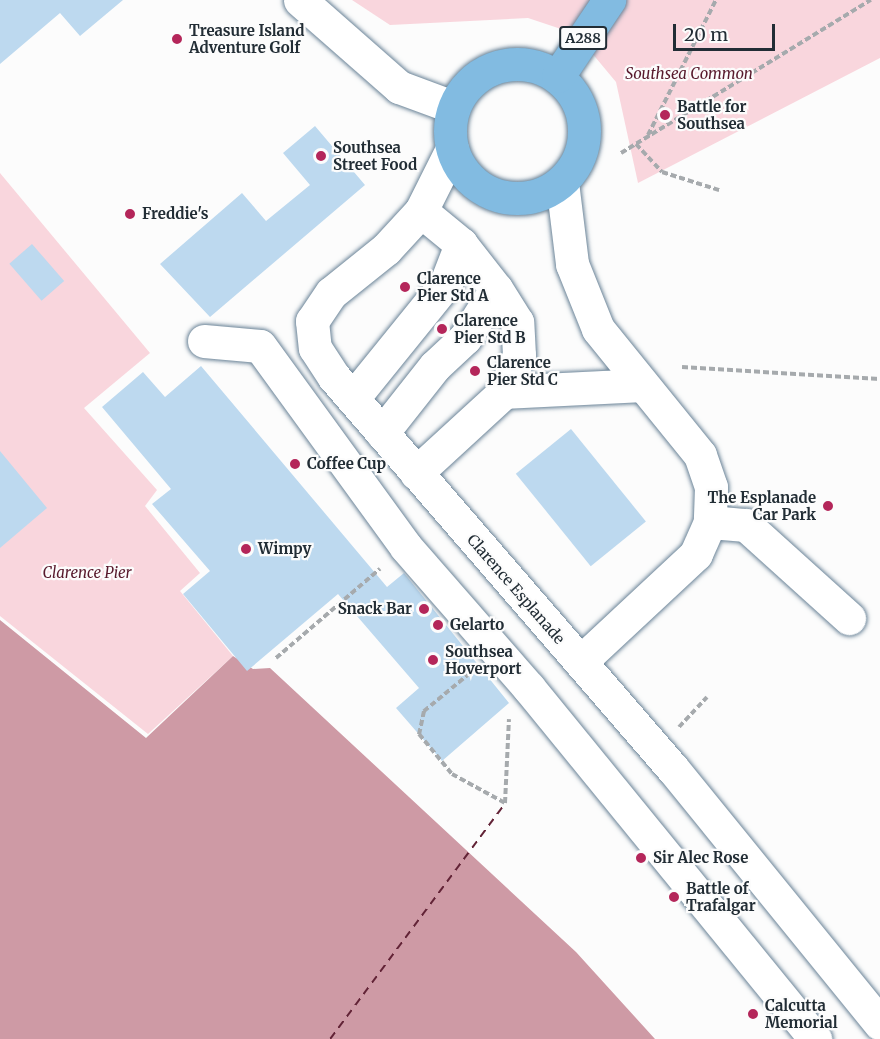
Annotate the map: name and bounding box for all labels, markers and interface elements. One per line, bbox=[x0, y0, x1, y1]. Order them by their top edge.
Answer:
scale bar bbox=[676, 12, 778, 50]
place label: Treasure Island Adventure Golf bbox=[189, 21, 304, 56]
text: 20 m bbox=[684, 23, 728, 46]
road number: A288 bbox=[559, 27, 607, 49]
marker: Treasure Island Adventure Golf bbox=[170, 32, 184, 46]
park label: Southsea Common bbox=[625, 65, 753, 83]
place label: Battle for Southsea bbox=[677, 97, 746, 132]
marker: Battle for Southsea bbox=[658, 108, 672, 122]
place label: Southsea Street Food bbox=[333, 138, 417, 173]
marker: Southsea Street Food bbox=[314, 149, 328, 163]
place label: Freddie's bbox=[142, 205, 208, 223]
marker: Freddie's bbox=[123, 207, 137, 221]
place label: Clarence Pier Std A bbox=[417, 269, 489, 304]
marker: Clarence Pier Std A bbox=[398, 280, 412, 294]
place label: Clarence Pier Std B bbox=[454, 311, 526, 346]
marker: Clarence Pier Std B bbox=[435, 322, 449, 336]
place label: Clarence Pier Std C bbox=[487, 353, 558, 388]
marker: Clarence Pier Std C bbox=[468, 364, 482, 378]
place label: Coffee Cup bbox=[307, 455, 386, 473]
marker: Coffee Cup bbox=[288, 457, 302, 471]
place label: The Esplanade Car Park bbox=[708, 488, 816, 523]
marker: The Esplanade Car Park bbox=[821, 499, 835, 513]
street label: Clarence Esplanade bbox=[464, 531, 568, 647]
place label: Wimpy bbox=[258, 540, 311, 558]
marker: Wimpy bbox=[239, 542, 253, 556]
park label: Clarence Pier bbox=[43, 564, 131, 582]
place label: Snack Bar bbox=[338, 600, 412, 618]
marker: Snack Bar bbox=[417, 602, 431, 616]
place label: Gelarto bbox=[450, 616, 504, 634]
marker: Gelarto bbox=[431, 618, 445, 632]
place label: Southsea Hoverport bbox=[445, 642, 521, 677]
marker: Southsea Hoverport bbox=[426, 653, 440, 667]
place label: Sir Alec Rose bbox=[653, 849, 748, 867]
marker: Sir Alec Rose bbox=[634, 851, 648, 865]
place label: Battle of Trafalgar bbox=[686, 879, 756, 914]
marker: Battle of Trafalgar bbox=[667, 890, 681, 904]
place label: Calcutta Memorial bbox=[765, 996, 838, 1031]
marker: Calcutta Memorial bbox=[746, 1007, 760, 1021]

